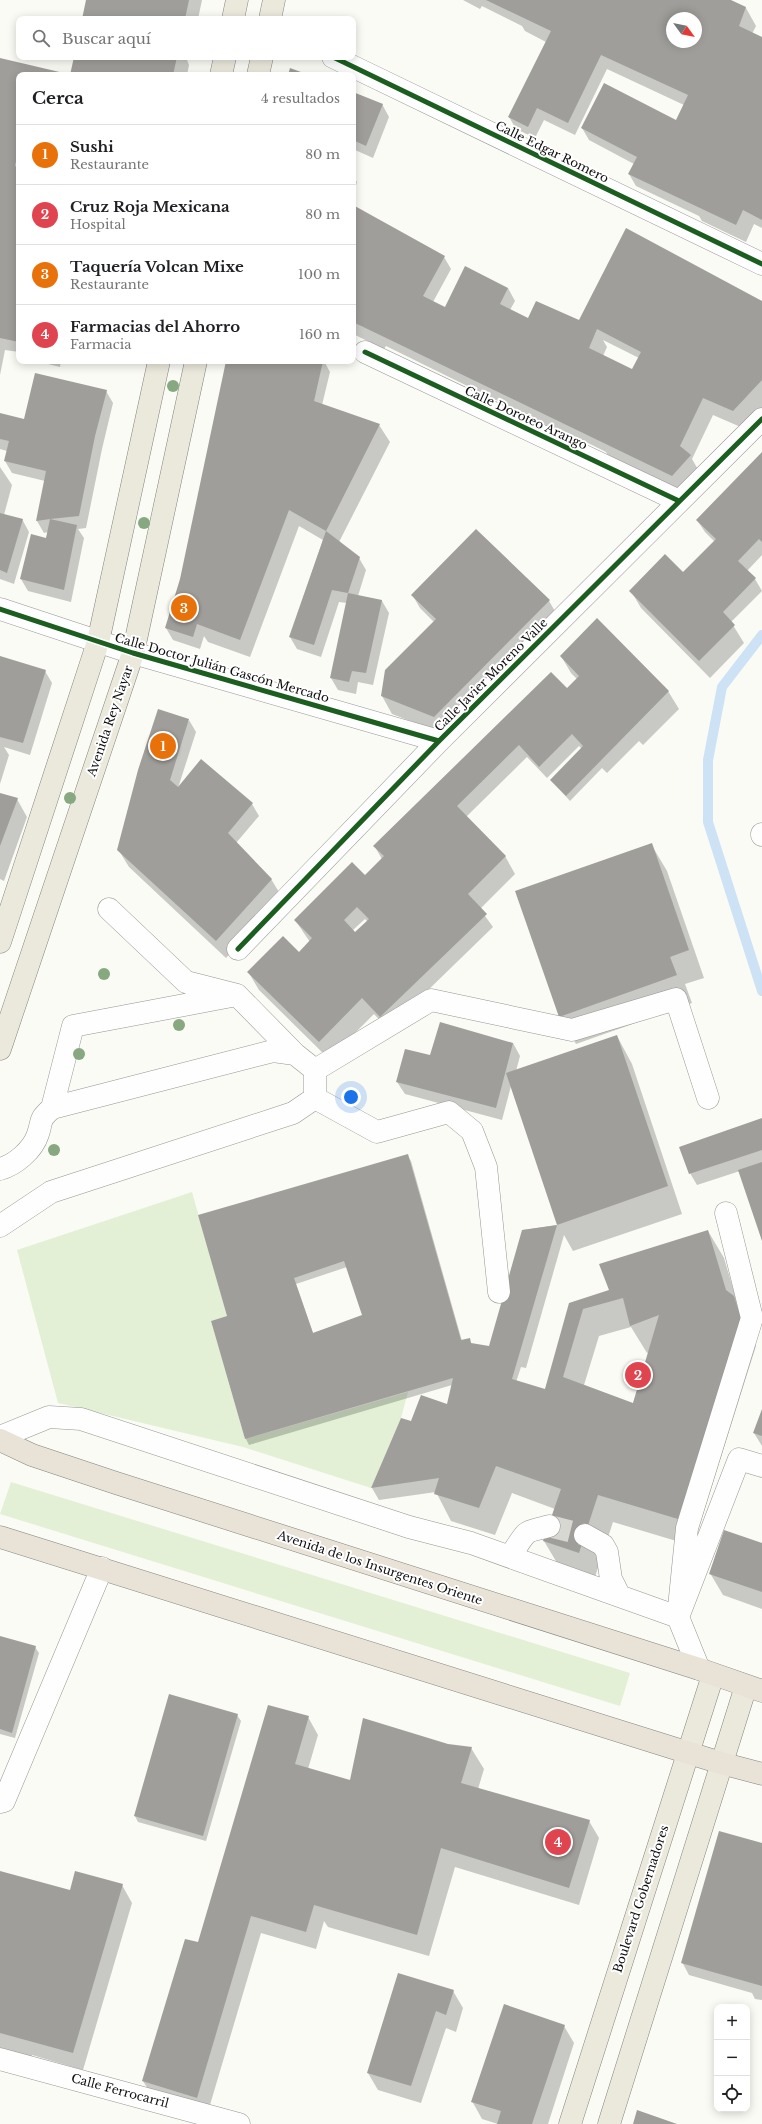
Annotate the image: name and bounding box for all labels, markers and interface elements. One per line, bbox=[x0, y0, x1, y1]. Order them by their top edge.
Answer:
north arrow bbox=[666, 12, 702, 48]
search box bbox=[16, 16, 356, 60]
icon: search bbox=[30, 27, 52, 49]
text: Buscar aquí bbox=[62, 29, 151, 48]
text: Cerca bbox=[32, 88, 84, 109]
text: 4 resultados bbox=[261, 90, 340, 107]
street label: Calle Edgar Romero bbox=[493, 118, 611, 186]
text: Sushi bbox=[70, 137, 114, 156]
text: 1 bbox=[42, 146, 48, 163]
text: 80 m bbox=[305, 146, 340, 163]
text: Restaurante bbox=[70, 156, 149, 173]
text: Cruz Roja Mexicana bbox=[70, 197, 230, 216]
text: 2 bbox=[41, 206, 49, 223]
text: 80 m bbox=[305, 206, 340, 223]
text: Hospital bbox=[70, 216, 126, 233]
text: Taquería Volcan Mixe bbox=[70, 257, 244, 276]
text: 3 bbox=[41, 266, 49, 283]
text: 100 m bbox=[298, 266, 340, 283]
text: Restaurante bbox=[70, 276, 149, 293]
text: Farmacias del Ahorro bbox=[70, 317, 240, 336]
text: 4 bbox=[41, 326, 49, 343]
text: 160 m bbox=[299, 326, 340, 343]
text: Farmacia bbox=[70, 336, 131, 353]
street label: Calle Doroteo Arango bbox=[463, 383, 590, 453]
pin: 3 bbox=[171, 593, 197, 623]
street label: Calle Javier Moreno Valle bbox=[431, 615, 550, 734]
street label: Calle Doctor Julián Gascón Mercado bbox=[113, 630, 331, 705]
street label: Avenida Rey Nayar bbox=[83, 663, 136, 779]
pin: 1 bbox=[150, 731, 176, 761]
your location bbox=[341, 1087, 361, 1107]
pin: 2 bbox=[625, 1360, 651, 1390]
street label: Avenida de los Insurgentes Oriente bbox=[275, 1527, 485, 1608]
street label: Boulevard Gobernadores bbox=[610, 1823, 671, 1975]
pin: 4 bbox=[545, 1827, 571, 1857]
map controls bbox=[714, 2004, 750, 2112]
button: + bbox=[714, 2004, 750, 2040]
button: − bbox=[714, 2040, 750, 2076]
street label: Calle Ferrocarril bbox=[70, 2070, 171, 2111]
button: locate bbox=[714, 2076, 750, 2112]

